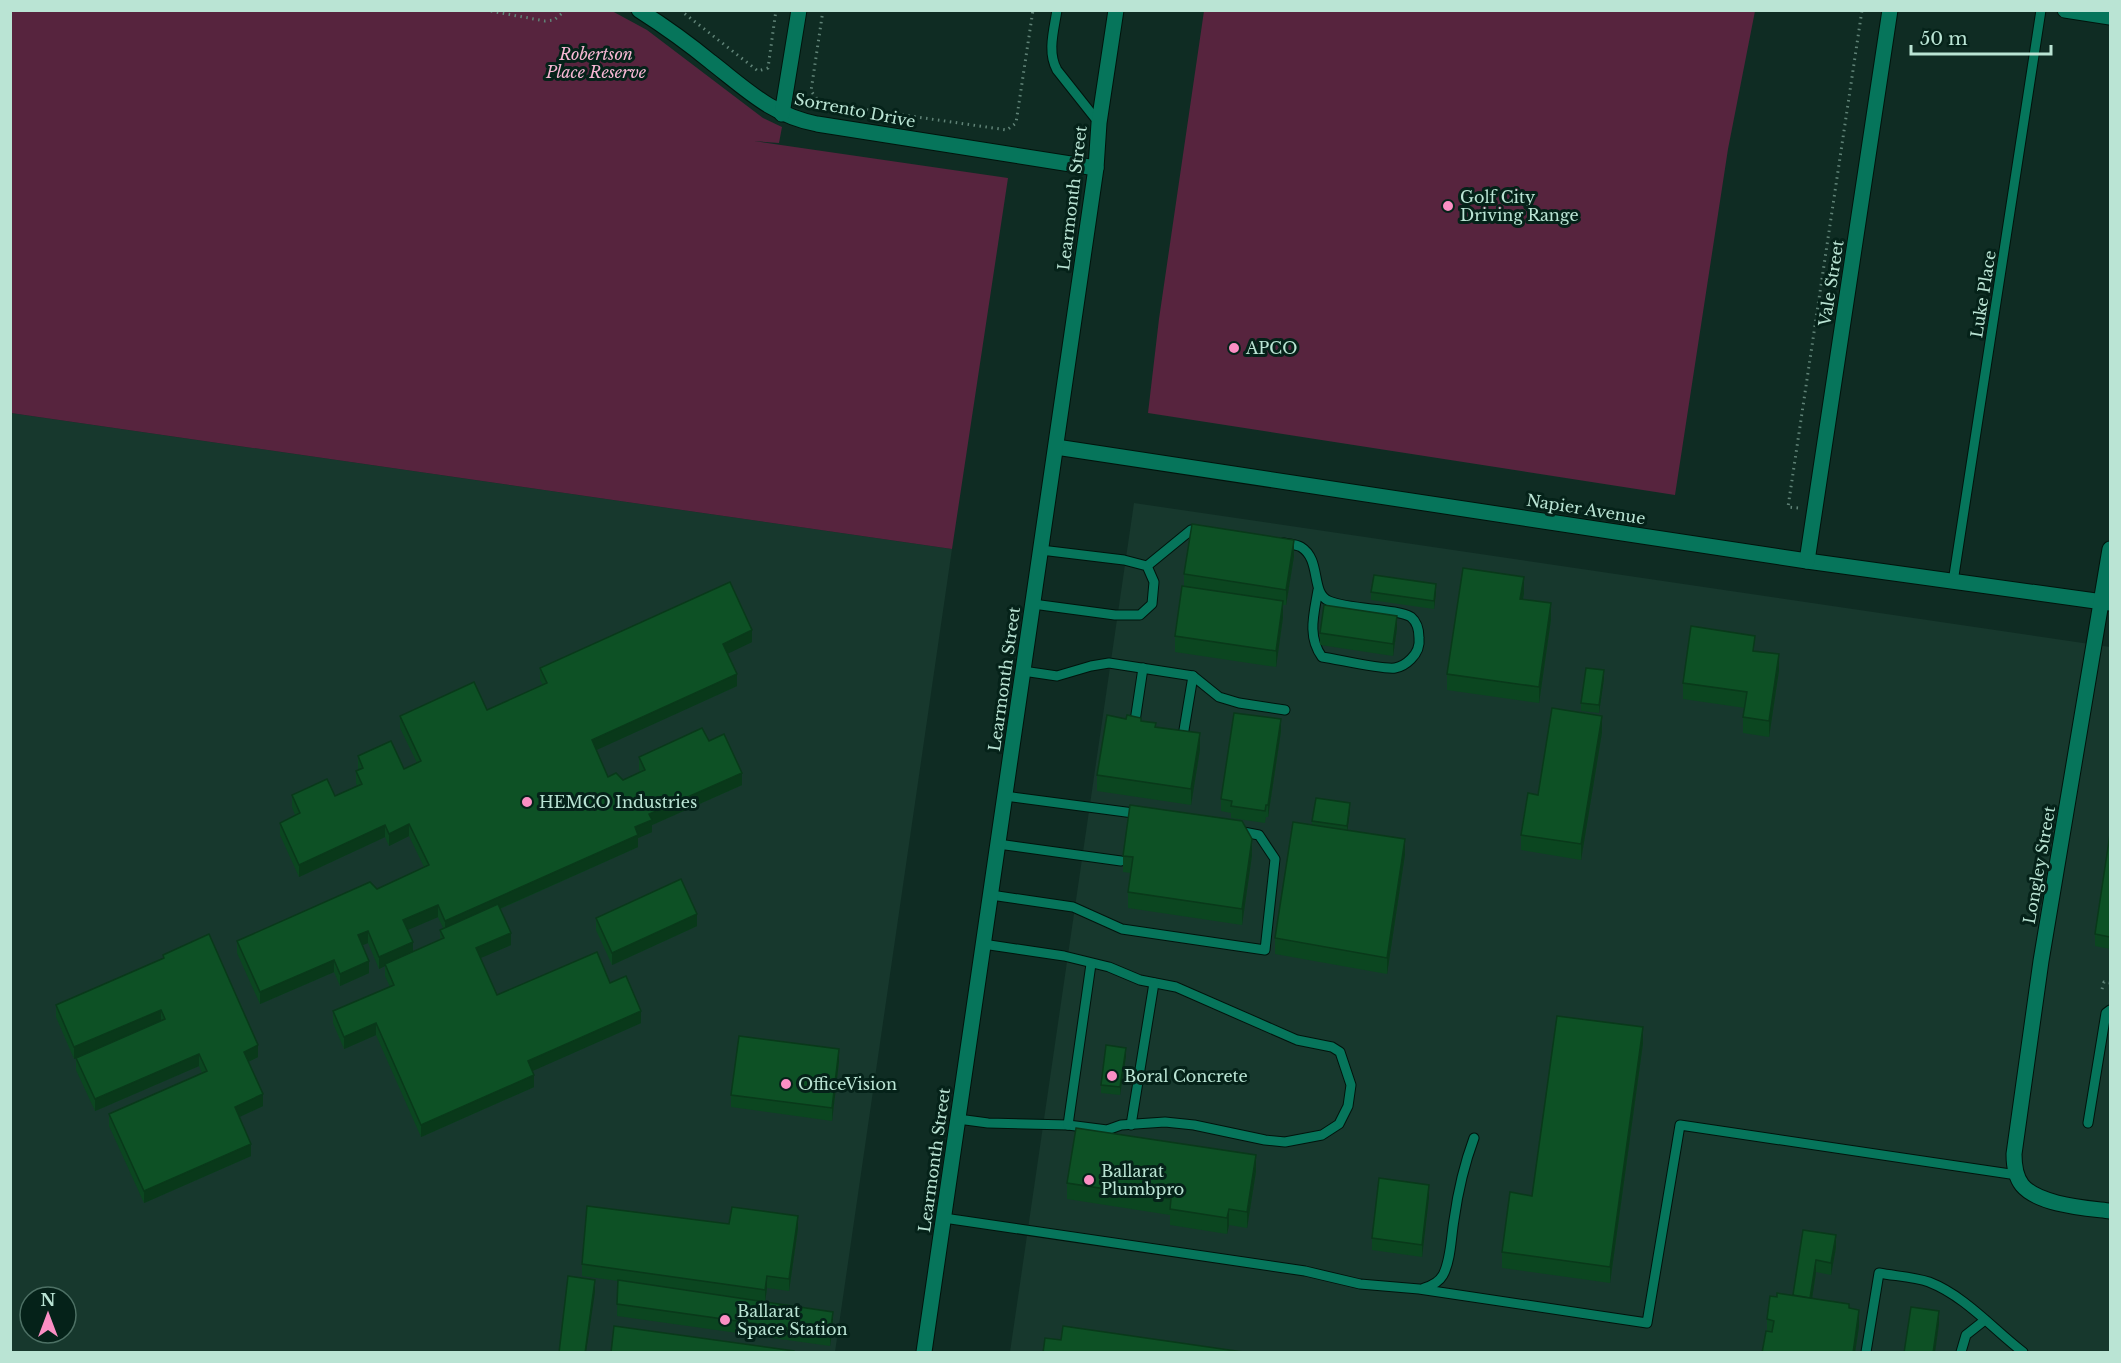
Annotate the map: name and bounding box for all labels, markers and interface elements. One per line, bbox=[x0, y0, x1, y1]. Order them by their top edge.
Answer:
scale bar bbox=[1911, 18, 2050, 56]
text: 50 m bbox=[1920, 28, 1968, 50]
park label: Robertson Place Reserve bbox=[545, 44, 647, 82]
street label: Sorrento Drive bbox=[793, 88, 917, 132]
street label: Learmonth Street bbox=[1053, 124, 1091, 272]
place label: Golf City Driving Range bbox=[1460, 187, 1579, 225]
marker: Golf City Driving Range bbox=[1441, 199, 1455, 213]
street label: Vale Street bbox=[1814, 238, 1848, 329]
street label: Luke Place bbox=[1966, 249, 2000, 339]
place label: APCO bbox=[1245, 338, 1297, 358]
marker: APCO bbox=[1227, 341, 1241, 355]
street label: Napier Avenue bbox=[1525, 490, 1647, 528]
street label: Learmonth Street bbox=[984, 605, 1024, 753]
place label: HEMCO Industries bbox=[539, 792, 697, 812]
marker: HEMCO Industries bbox=[520, 795, 534, 809]
street label: Longley Street bbox=[2019, 804, 2059, 926]
place label: Boral Concrete bbox=[1124, 1066, 1248, 1086]
marker: Boral Concrete bbox=[1105, 1069, 1119, 1083]
place label: OfficeVision bbox=[798, 1074, 897, 1094]
marker: OfficeVision bbox=[779, 1077, 793, 1091]
street label: Learmonth Street bbox=[914, 1086, 954, 1234]
place label: Ballarat Plumbpro bbox=[1101, 1161, 1184, 1199]
marker: Ballarat Plumbpro bbox=[1082, 1173, 1096, 1187]
north arrow bbox=[18, 1285, 78, 1345]
text: N bbox=[40, 1290, 56, 1310]
place label: Ballarat Space Station bbox=[737, 1301, 847, 1339]
marker: Ballarat Space Station bbox=[718, 1313, 732, 1327]

